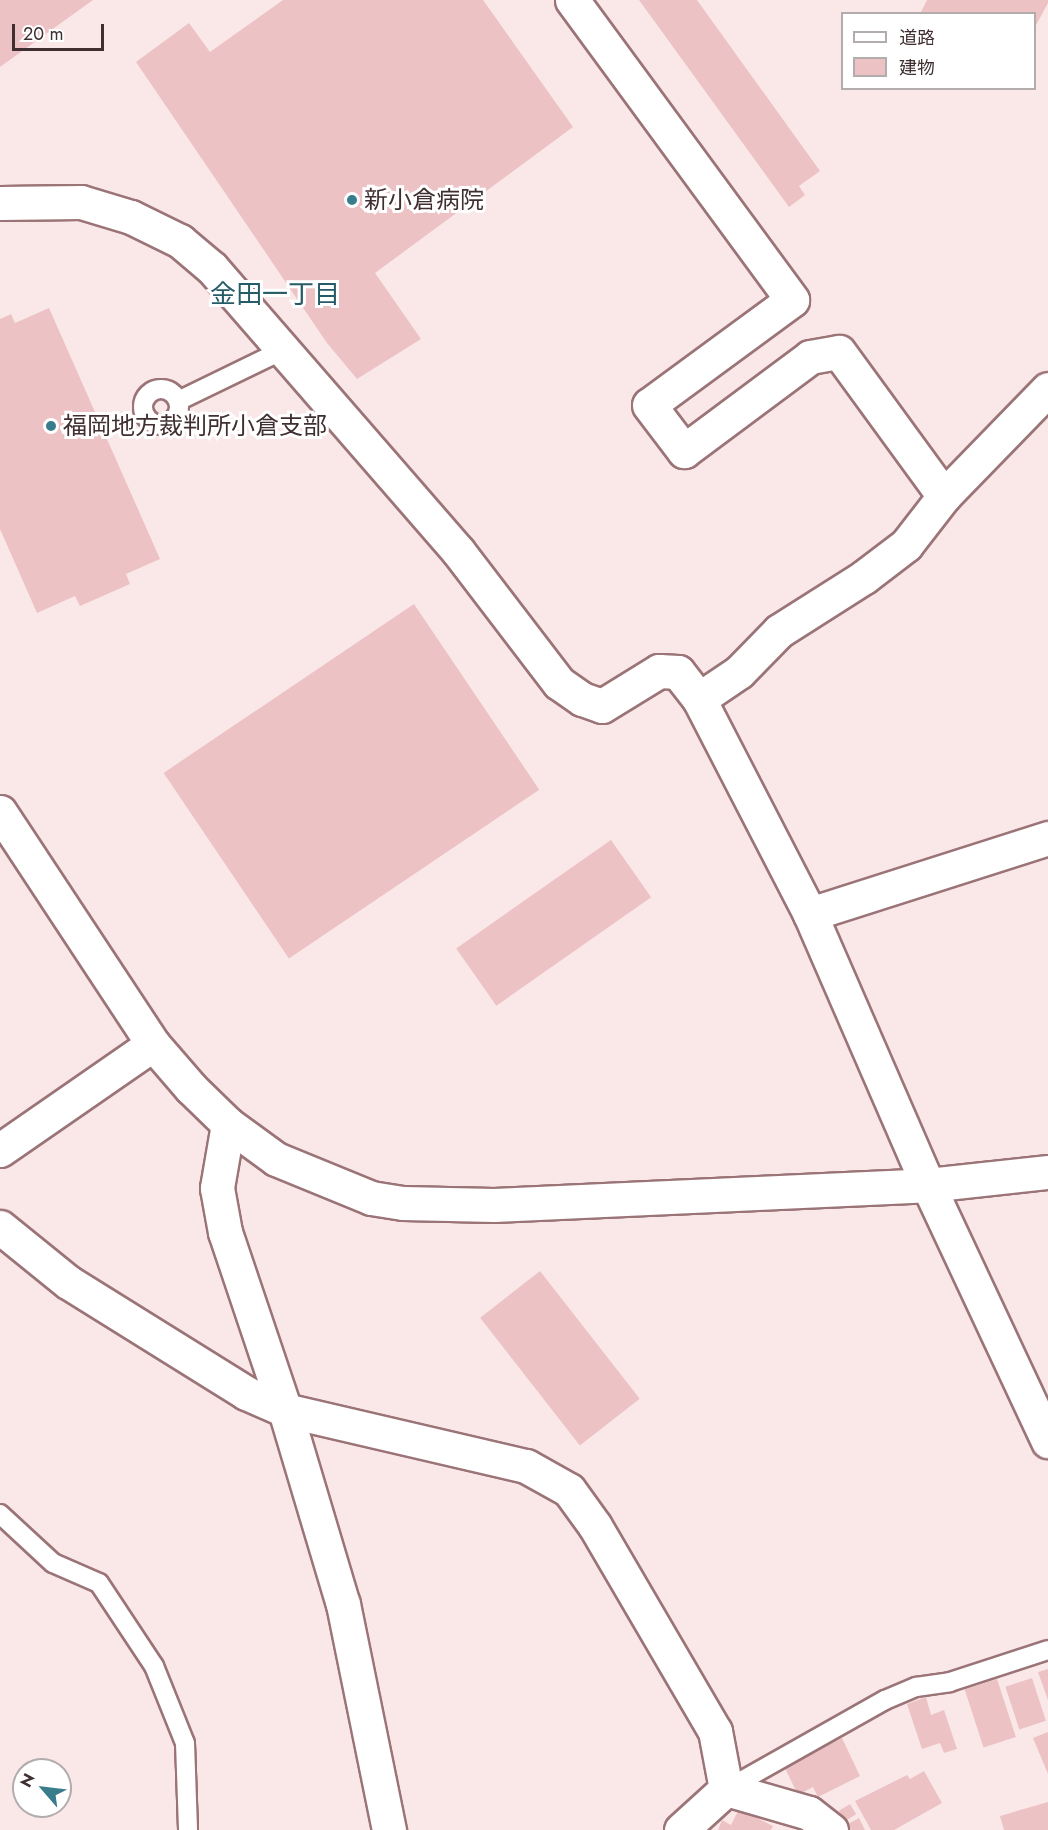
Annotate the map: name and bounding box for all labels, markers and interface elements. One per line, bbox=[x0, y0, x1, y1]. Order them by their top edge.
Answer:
scale bar bbox=[15, 12, 106, 50]
legend bbox=[841, 12, 1036, 90]
text: 20 m bbox=[23, 21, 63, 47]
text: 道路 bbox=[899, 25, 935, 51]
text: 建物 bbox=[899, 55, 935, 81]
place label: 新小倉病院 bbox=[364, 186, 484, 214]
marker: 新小倉病院 bbox=[345, 193, 359, 207]
district label: 金田一丁目 bbox=[210, 279, 340, 311]
place label: 福岡地方裁判所小倉支部 bbox=[63, 412, 327, 440]
marker: 福岡地方裁判所小倉支部 bbox=[44, 419, 58, 433]
north arrow bbox=[12, 1758, 72, 1818]
text: N bbox=[14, 1769, 41, 1791]

